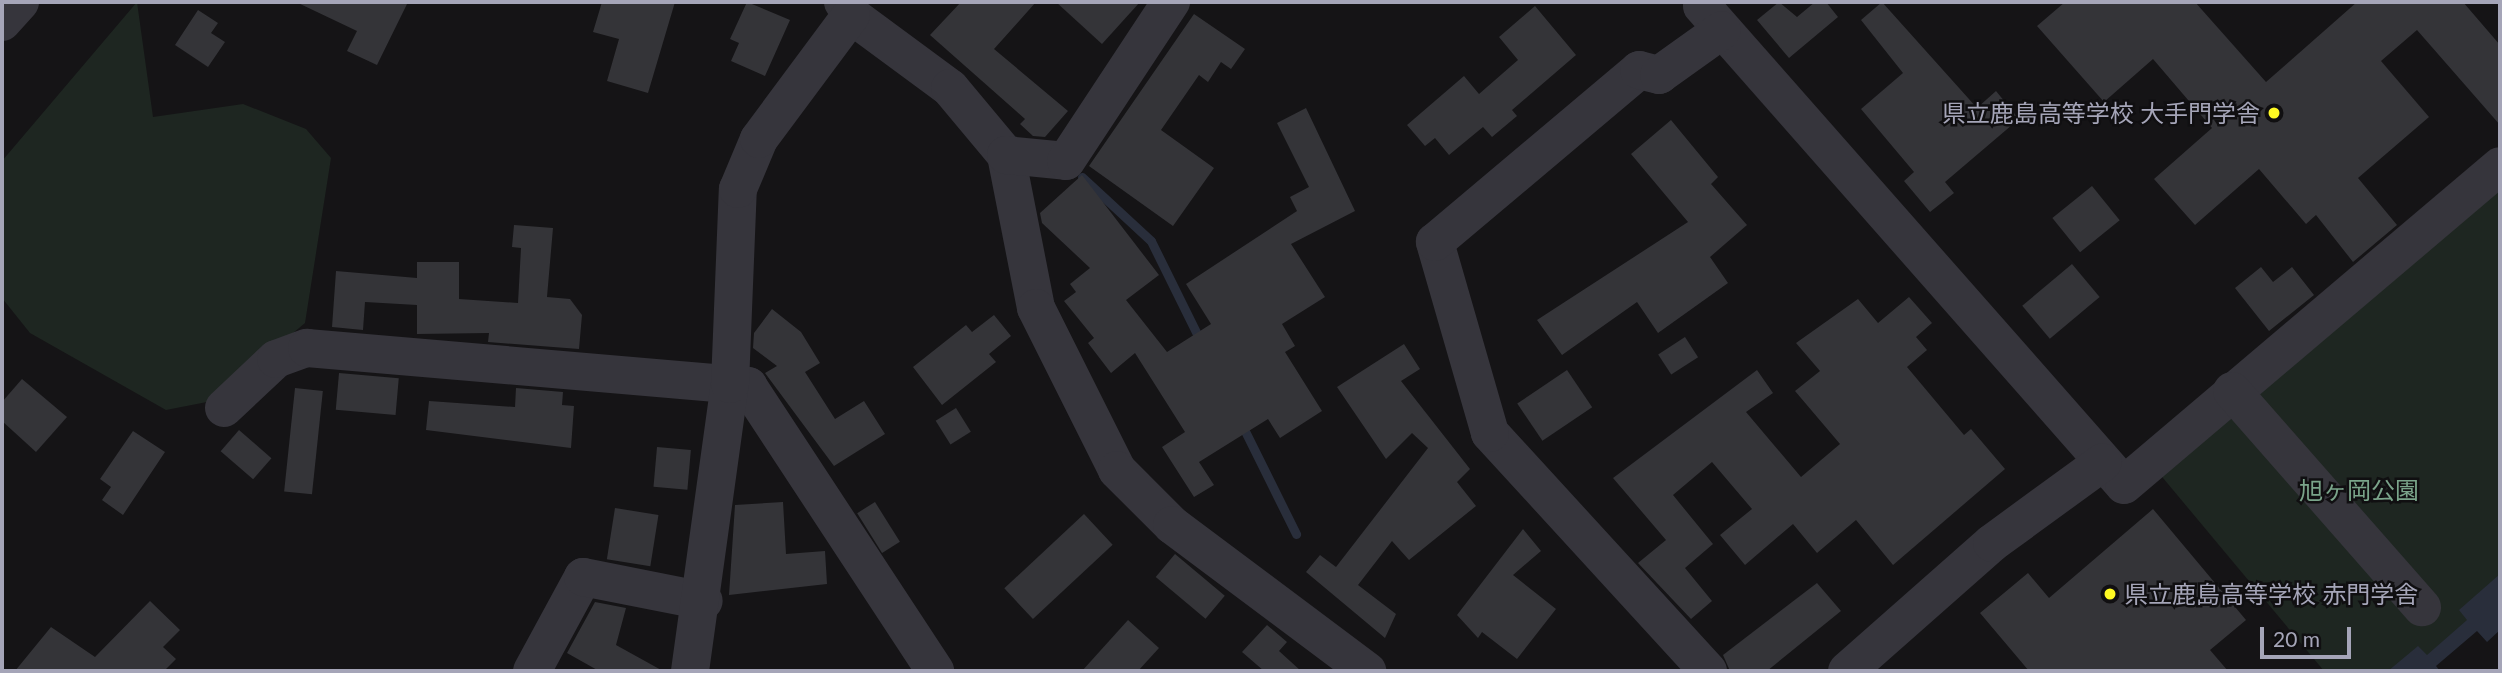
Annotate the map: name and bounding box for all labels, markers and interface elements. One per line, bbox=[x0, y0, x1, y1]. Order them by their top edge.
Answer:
place label: 県立鹿島高等学校 大手門学舎 bbox=[1942, 99, 2260, 127]
marker: 県立鹿島高等学校 大手門学舎 bbox=[2266, 105, 2282, 121]
park label: 旭ヶ岡公園 bbox=[2299, 476, 2419, 504]
place label: 県立鹿島高等学校 赤門学舎 bbox=[2124, 580, 2418, 608]
marker: 県立鹿島高等学校 赤門学舎 bbox=[2102, 586, 2118, 602]
scale bar bbox=[2264, 614, 2355, 658]
text: 20 m bbox=[2273, 626, 2320, 651]

